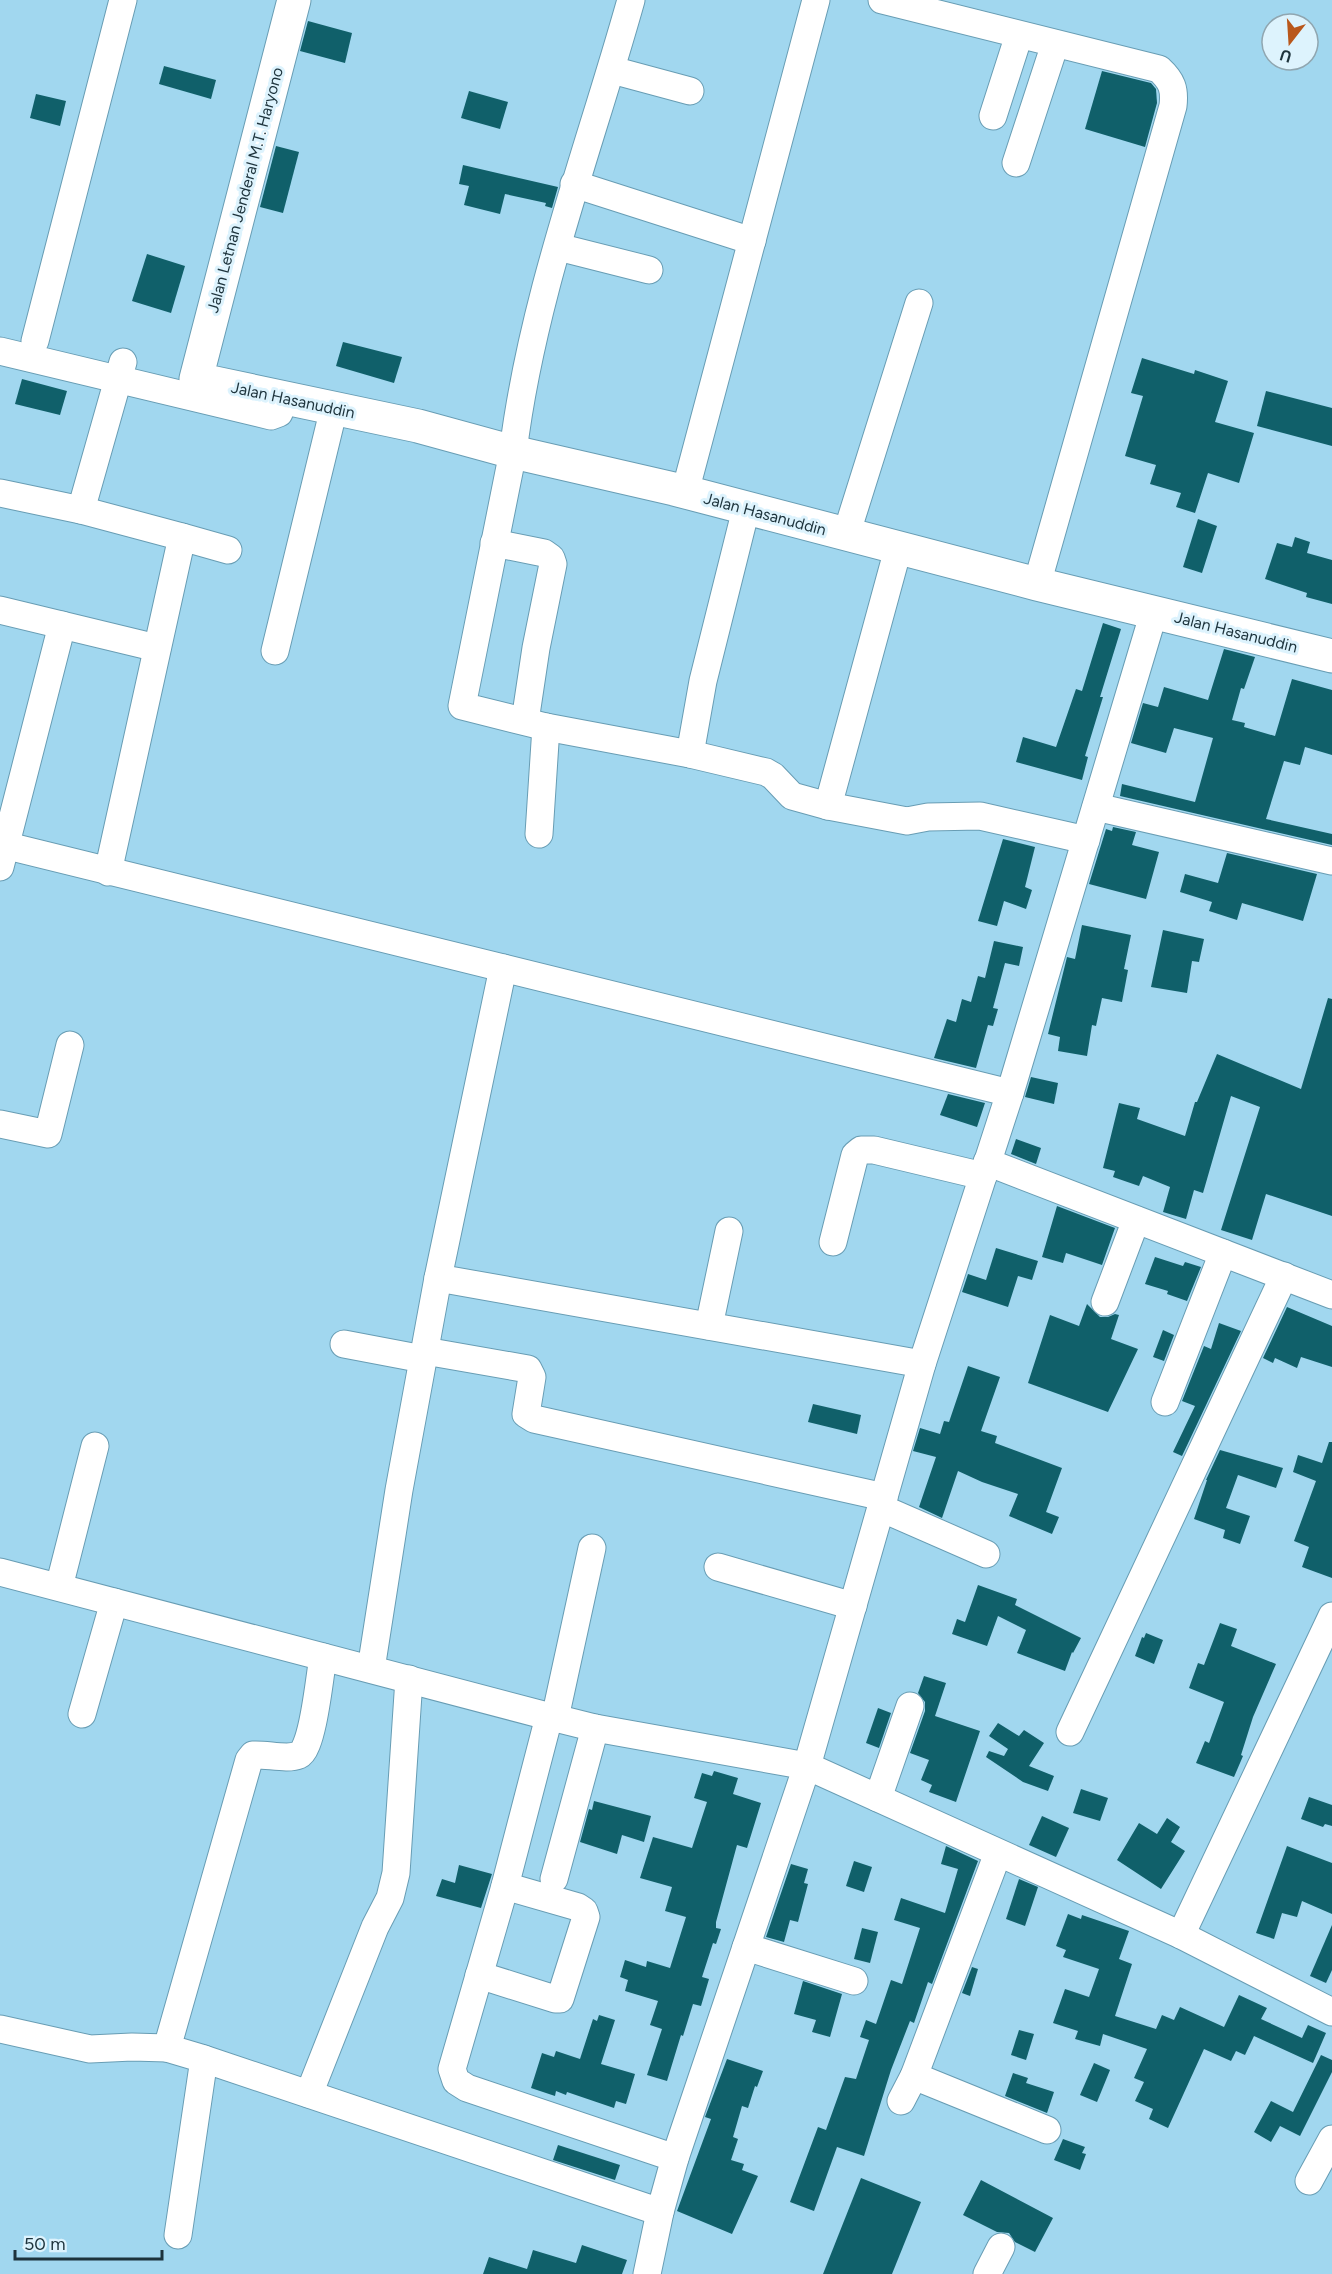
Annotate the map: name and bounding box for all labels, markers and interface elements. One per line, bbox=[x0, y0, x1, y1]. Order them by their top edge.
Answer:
north arrow bbox=[1260, 12, 1320, 72]
text: U bbox=[1278, 45, 1294, 67]
street label: Jalan Letnan Jenderal M.T. Haryono bbox=[203, 65, 287, 315]
street label: Jalan Hasanuddin bbox=[229, 378, 357, 422]
street label: Jalan Hasanuddin bbox=[702, 489, 828, 539]
street label: Jalan Hasanuddin bbox=[1173, 608, 1299, 656]
scale bar bbox=[15, 2223, 162, 2261]
text: 50 m bbox=[24, 2233, 66, 2255]

